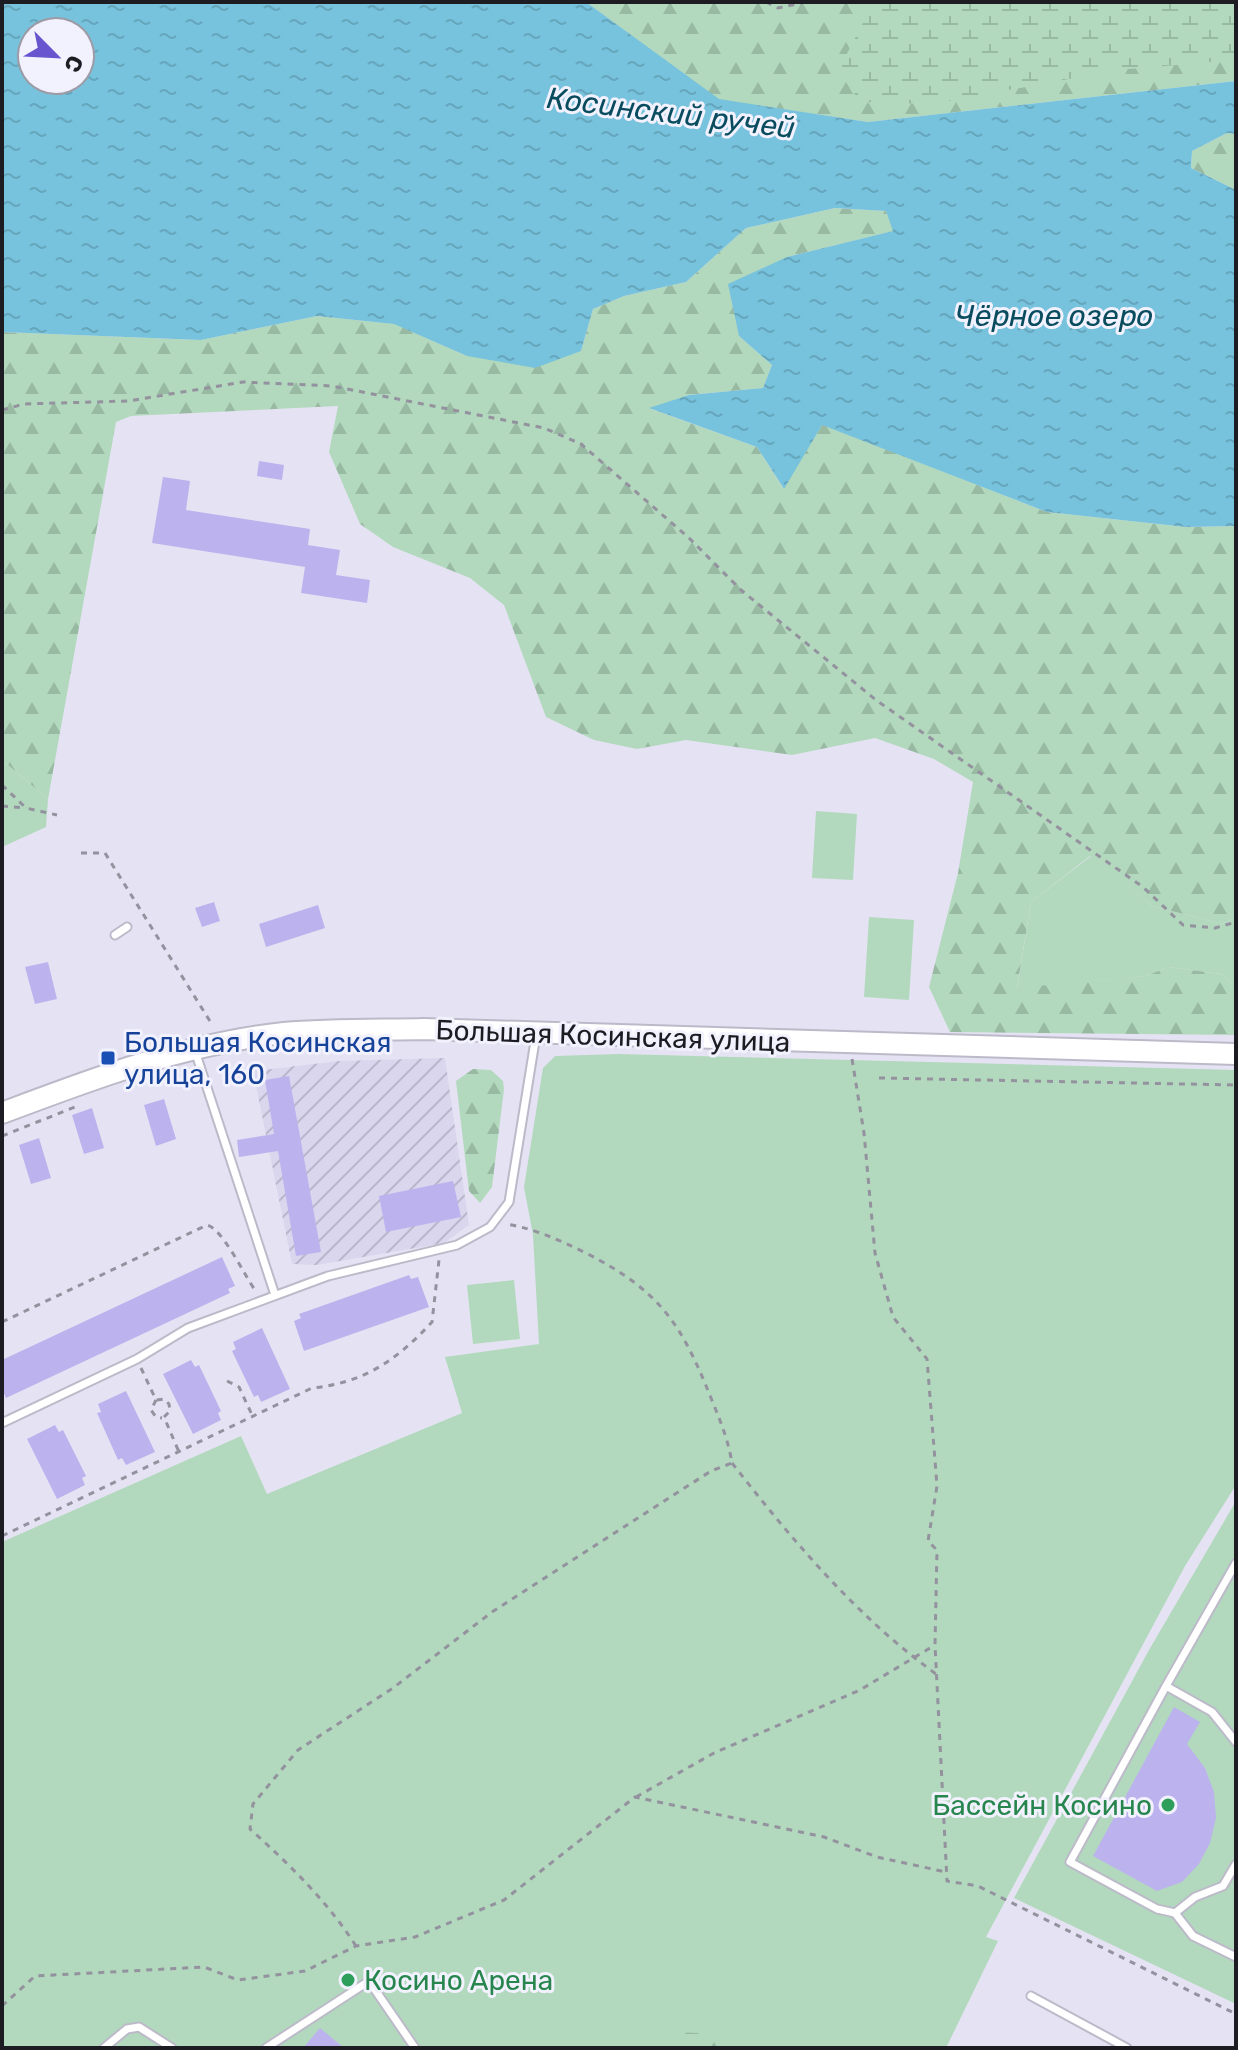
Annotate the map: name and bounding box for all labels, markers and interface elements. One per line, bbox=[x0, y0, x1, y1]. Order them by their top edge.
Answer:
north arrow bbox=[16, 16, 96, 96]
text: С bbox=[58, 51, 89, 76]
water label: Косинский ручей bbox=[545, 80, 797, 146]
water label: Чёрное озеро bbox=[954, 298, 1154, 334]
street label: Большая Косинская улица bbox=[435, 1013, 791, 1059]
place label: Большая Косинская улица, 160 bbox=[124, 1026, 392, 1091]
marker: Большая Косинская улица, 160 bbox=[99, 1049, 117, 1067]
place label: Бассейн Косино bbox=[932, 1789, 1152, 1822]
marker: Бассейн Косино bbox=[1159, 1796, 1177, 1814]
place label: Косино Арена bbox=[364, 1964, 553, 1997]
marker: Косино Арена bbox=[339, 1971, 357, 1989]

